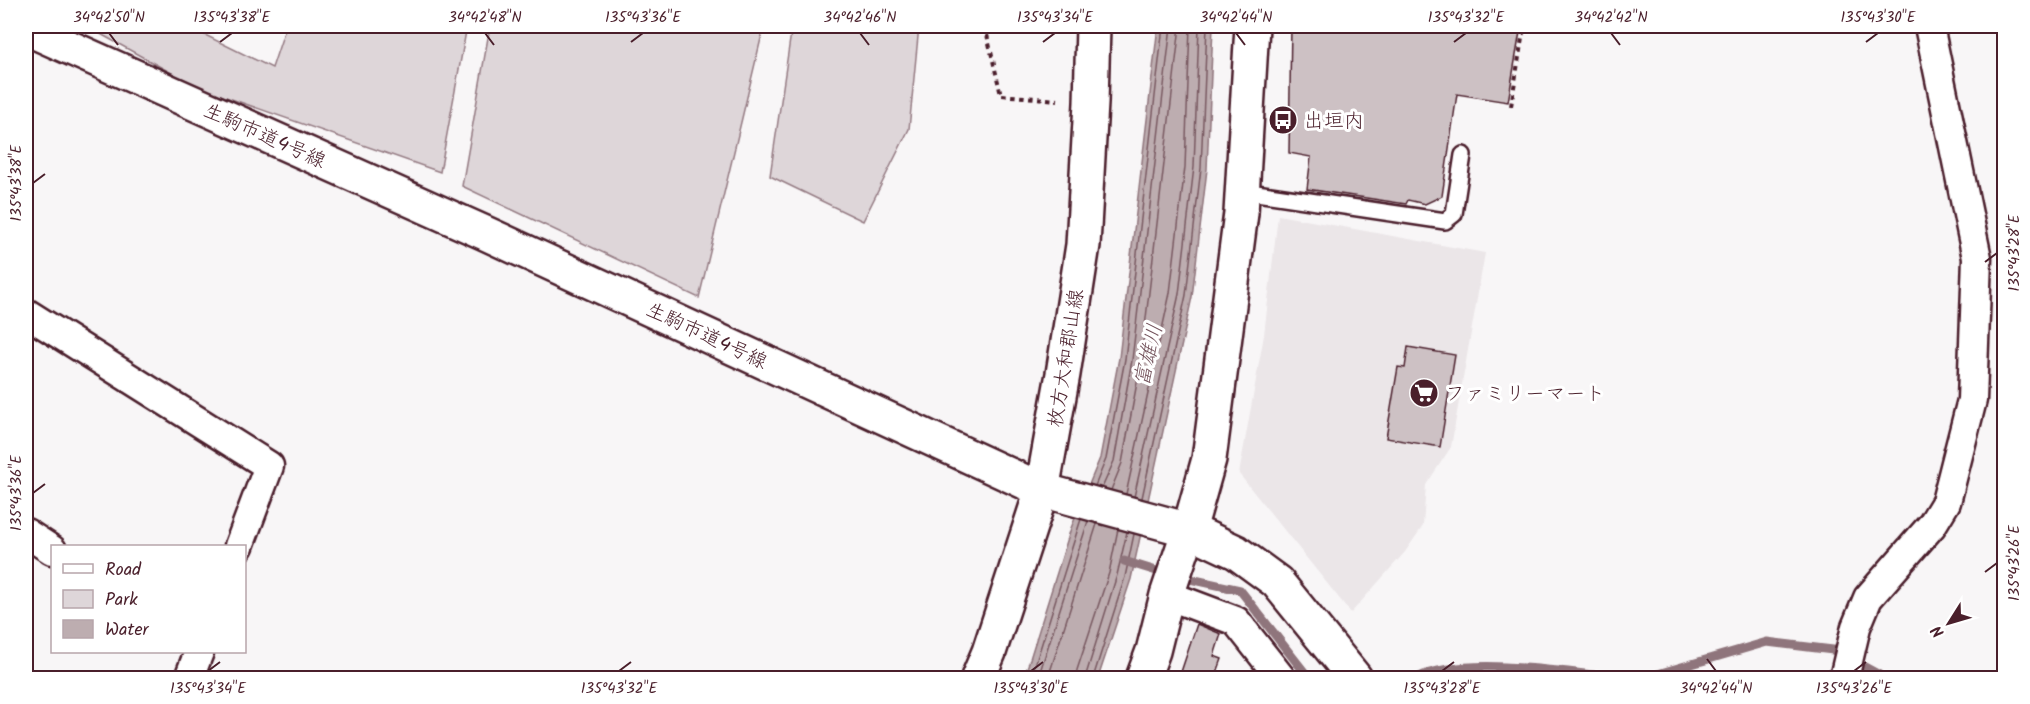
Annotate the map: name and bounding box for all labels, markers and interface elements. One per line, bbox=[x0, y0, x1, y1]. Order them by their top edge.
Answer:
text: 34°42'50"N bbox=[73, 6, 145, 30]
text: 135°43'38"E bbox=[194, 6, 272, 30]
text: 34°42'48"N bbox=[448, 6, 522, 30]
text: 135°43'36"E bbox=[605, 6, 682, 30]
text: 34°42'46"N bbox=[824, 6, 896, 30]
text: 135°43'34"E bbox=[1017, 6, 1094, 30]
text: 34°42'44"N bbox=[1200, 6, 1272, 30]
text: 135°43'32"E bbox=[1428, 6, 1505, 30]
text: 34°42'42"N bbox=[1574, 6, 1648, 30]
text: 135°43'30"E bbox=[1840, 6, 1917, 30]
street label: 生駒市道4号線 bbox=[198, 96, 331, 178]
bus stop icon: 出垣内 bbox=[1267, 104, 1299, 136]
place label: 出垣内 bbox=[1304, 106, 1364, 138]
text: 135°43'38"E bbox=[5, 143, 29, 221]
text: 135°43'28"E bbox=[2003, 213, 2027, 291]
street label: 枚方大和郡山線 bbox=[1040, 287, 1094, 430]
street label: 生駒市道4号線 bbox=[640, 295, 772, 379]
water label: 富雄川 bbox=[1126, 321, 1173, 390]
supermarket icon: ファミリーマート bbox=[1408, 377, 1440, 409]
place label: ファミリーマート bbox=[1445, 379, 1605, 411]
text: 135°43'36"E bbox=[5, 454, 29, 531]
text: 135°43'26"E bbox=[2003, 524, 2027, 601]
legend bbox=[51, 545, 246, 653]
text: Road bbox=[105, 556, 142, 585]
text: Park bbox=[105, 586, 138, 615]
north arrow bbox=[1919, 593, 1979, 653]
text: Water bbox=[105, 616, 150, 645]
text: N bbox=[1925, 620, 1951, 643]
text: 135°43'34"E bbox=[170, 677, 247, 701]
text: 135°43'32"E bbox=[581, 677, 658, 701]
text: 135°43'30"E bbox=[993, 677, 1070, 701]
text: 135°43'28"E bbox=[1404, 677, 1482, 701]
text: 34°42'44"N bbox=[1680, 677, 1752, 701]
text: 135°43'26"E bbox=[1816, 677, 1893, 701]

